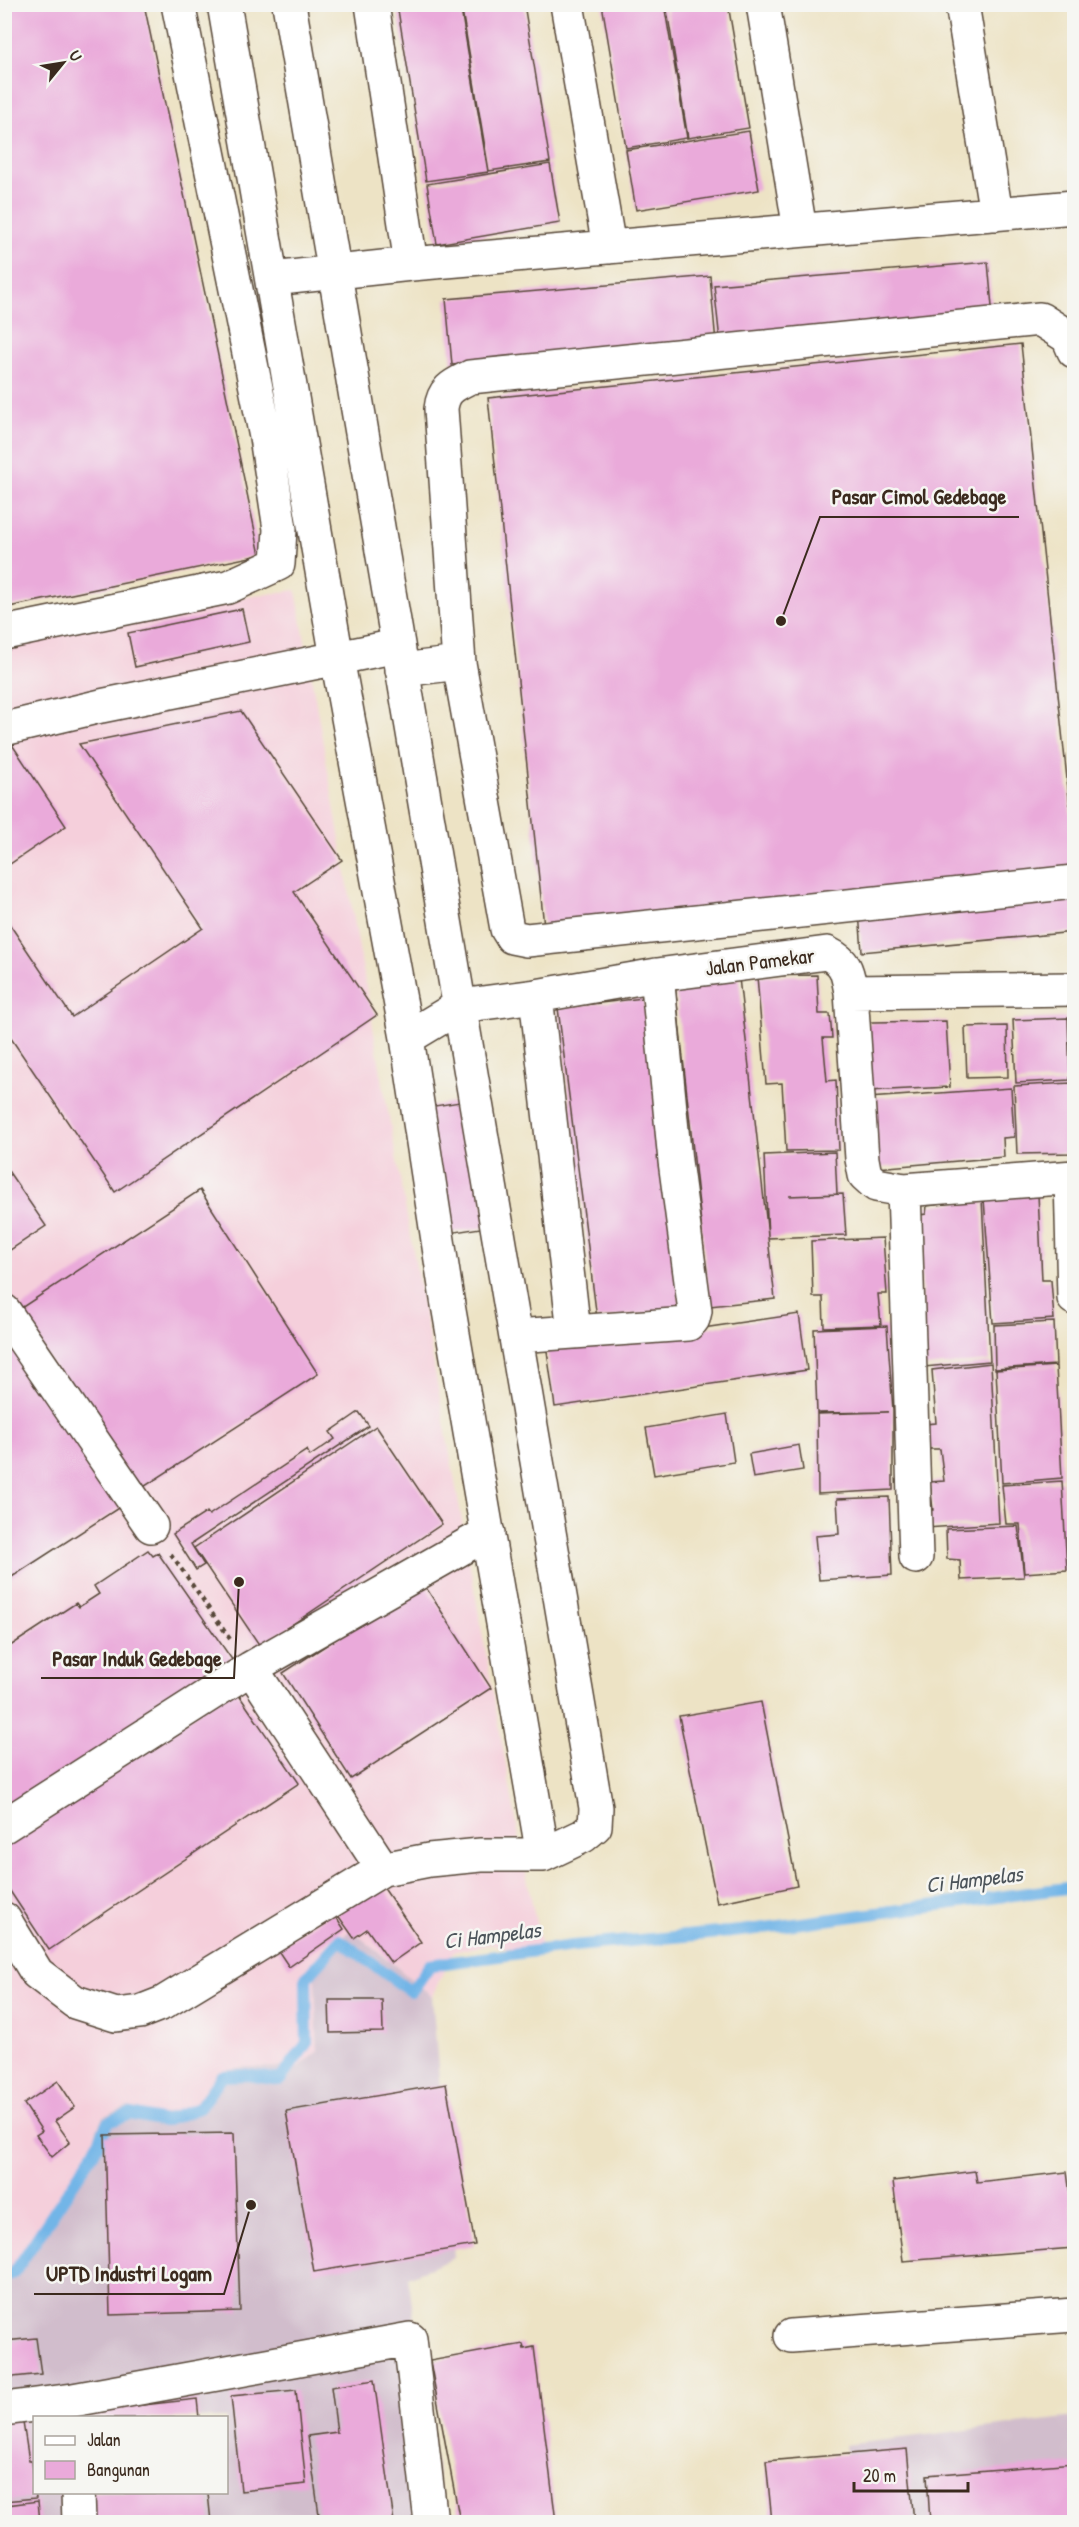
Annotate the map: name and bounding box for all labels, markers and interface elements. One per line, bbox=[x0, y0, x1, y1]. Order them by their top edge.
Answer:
north arrow bbox=[33, 33, 93, 93]
text: U bbox=[64, 46, 88, 65]
callout: Pasar Cimol Gedebage bbox=[820, 477, 1019, 517]
text: Pasar Cimol Gedebage bbox=[832, 481, 1006, 512]
street label: Jalan Pamekar bbox=[704, 940, 816, 983]
callout: Pasar Induk Gedebage bbox=[41, 1638, 234, 1678]
text: Pasar Induk Gedebage bbox=[52, 1643, 222, 1674]
water label: Ci Hampelas bbox=[924, 1858, 1026, 1900]
water label: Ci Hampelas bbox=[442, 1914, 544, 1956]
callout: UPTD Industri Logam bbox=[34, 2254, 224, 2294]
text: UPTD Industri Logam bbox=[46, 2258, 212, 2289]
legend bbox=[33, 2416, 228, 2494]
text: Jalan bbox=[87, 2427, 121, 2452]
scale bar bbox=[854, 2455, 968, 2493]
text: Bangunan bbox=[87, 2457, 150, 2482]
text: 20 m bbox=[863, 2463, 896, 2488]

